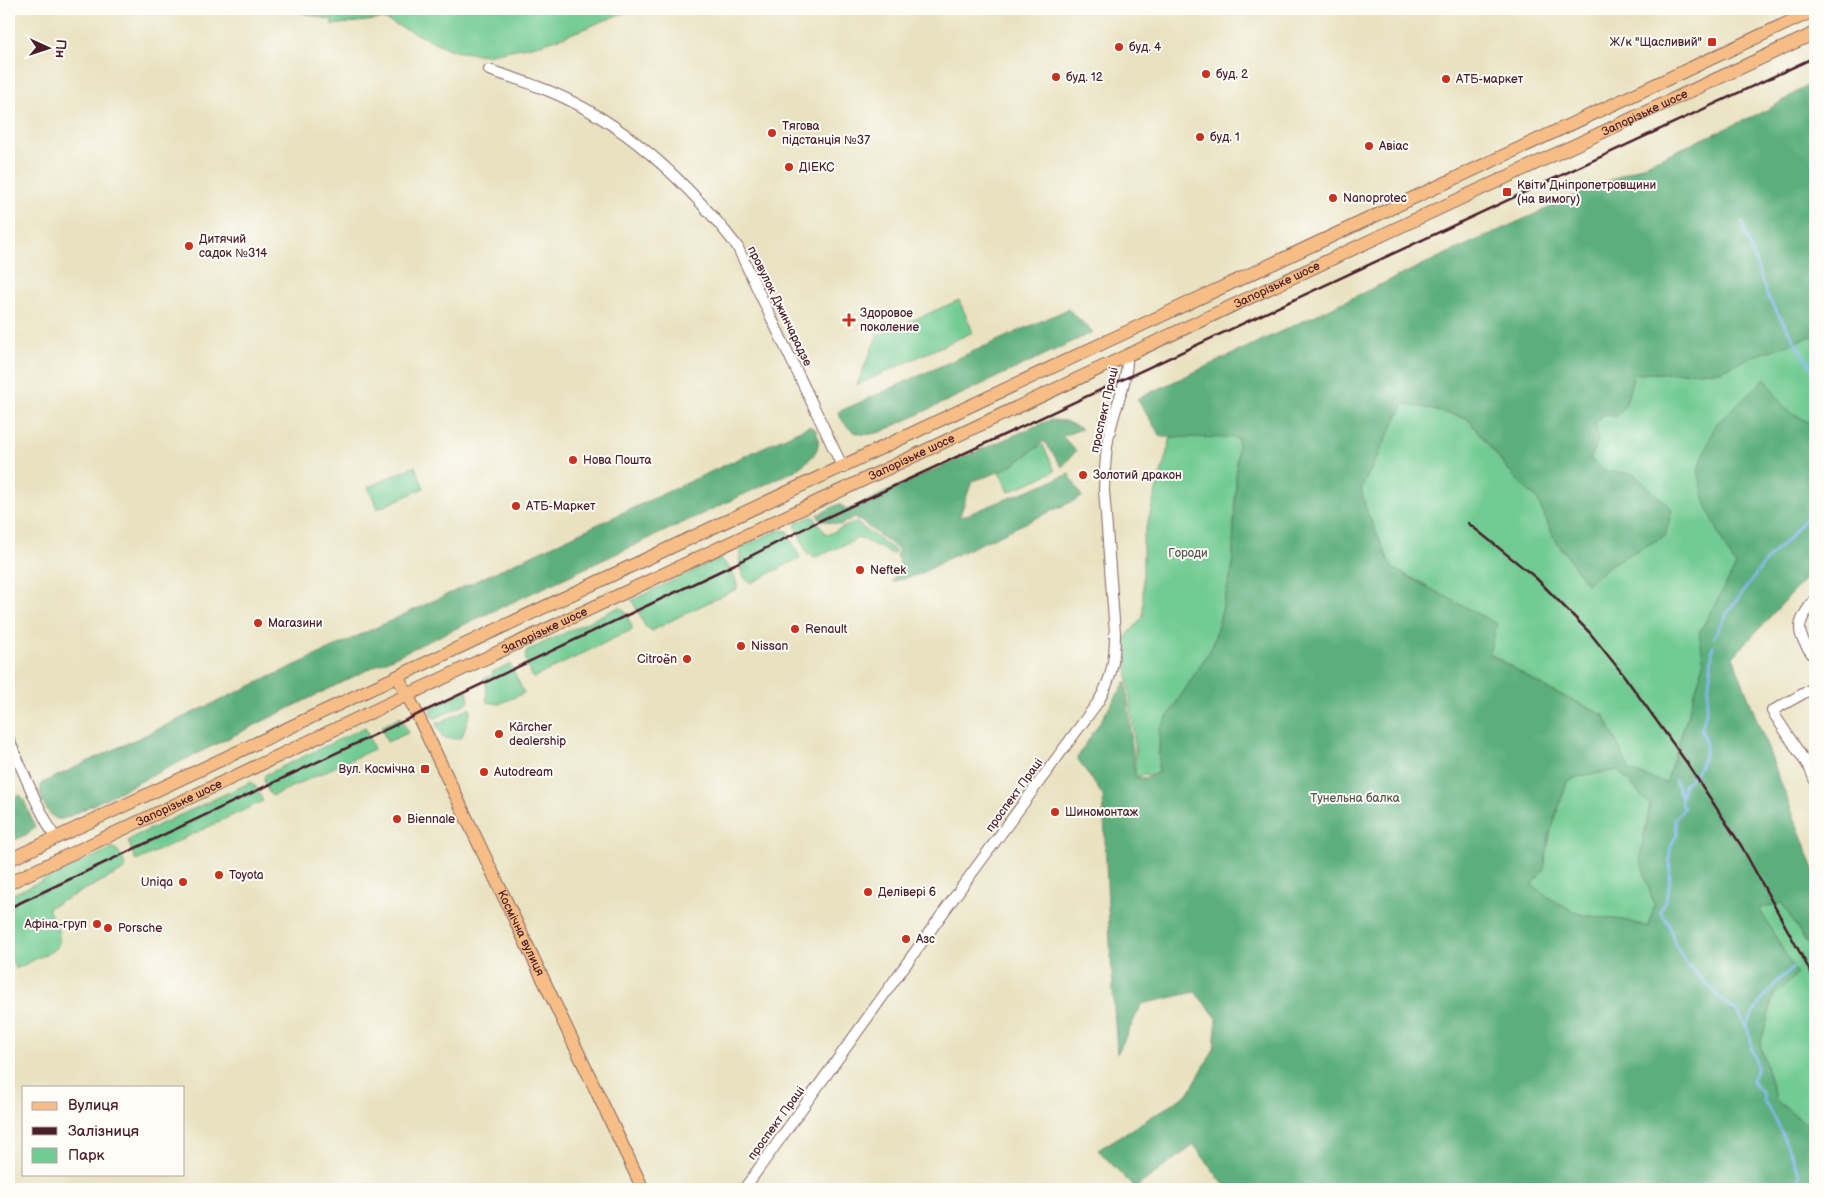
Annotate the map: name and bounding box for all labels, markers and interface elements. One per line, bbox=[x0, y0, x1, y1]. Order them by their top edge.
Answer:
north arrow bbox=[22, 22, 72, 72]
place label: Ж/к "Щасливий" bbox=[1609, 35, 1702, 50]
marker: Ж/к "Щасливий" bbox=[1706, 36, 1718, 48]
text: Пн bbox=[52, 39, 69, 58]
place label: буд. 4 bbox=[1129, 40, 1162, 55]
marker: буд. 4 bbox=[1113, 41, 1125, 53]
place label: буд. 2 bbox=[1216, 67, 1248, 82]
marker: буд. 2 bbox=[1200, 68, 1212, 80]
place label: буд. 12 bbox=[1066, 70, 1103, 85]
marker: буд. 12 bbox=[1050, 71, 1062, 83]
place label: АТБ-маркет bbox=[1455, 72, 1524, 87]
marker: АТБ-маркет bbox=[1440, 73, 1452, 85]
street label: Запорізьке шосе bbox=[1599, 86, 1691, 140]
place label: Тягова пiдстанцiя №37 bbox=[782, 119, 870, 148]
marker: Тягова пiдстанцiя №37 bbox=[766, 127, 778, 139]
place label: буд. 1 bbox=[1210, 130, 1240, 145]
marker: буд. 1 bbox=[1194, 131, 1206, 143]
place label: Авіас bbox=[1378, 139, 1409, 154]
marker: Авіас bbox=[1363, 140, 1375, 152]
place label: ДІЕКС bbox=[799, 160, 834, 175]
marker: ДІЕКС bbox=[783, 161, 795, 173]
place label: Квіти Дніпропетровщини (на вимогу) bbox=[1517, 178, 1656, 207]
marker: Квіти Дніпропетровщини (на вимогу) bbox=[1501, 186, 1513, 198]
place label: Nanoprotec bbox=[1343, 191, 1407, 206]
marker: Nanoprotec bbox=[1327, 192, 1339, 204]
place label: Дитячий садок №314 bbox=[199, 232, 268, 261]
marker: Дитячий садок №314 bbox=[183, 240, 195, 252]
street label: провулок Джинчарадзе bbox=[744, 244, 815, 369]
street label: Запорізьке шосе bbox=[1232, 258, 1323, 312]
place label: Здоровое поколение bbox=[860, 306, 920, 335]
marker: Здоровое поколение bbox=[842, 313, 856, 327]
street label: проспект Праці bbox=[1087, 366, 1122, 454]
street label: Запорізьке шосе bbox=[866, 431, 957, 484]
place label: Нова Пошта bbox=[583, 453, 652, 468]
marker: Нова Пошта bbox=[567, 454, 579, 466]
place label: Золотий дракон bbox=[1093, 468, 1182, 483]
marker: Золотий дракон bbox=[1077, 469, 1089, 481]
place label: АТБ-Маркет bbox=[525, 499, 596, 514]
marker: АТБ-Маркет bbox=[510, 500, 522, 512]
park label: Городи bbox=[1168, 546, 1208, 561]
place label: Neftek bbox=[870, 563, 906, 578]
marker: Neftek bbox=[854, 564, 866, 576]
street label: Запорізьке шосе bbox=[499, 604, 590, 658]
place label: Магазини bbox=[268, 616, 323, 631]
marker: Магазини bbox=[252, 617, 264, 629]
place label: Renault bbox=[805, 622, 848, 637]
marker: Renault bbox=[789, 623, 801, 635]
place label: Nissan bbox=[751, 639, 789, 654]
marker: Nissan bbox=[735, 640, 747, 652]
place label: Citroën bbox=[637, 652, 677, 667]
marker: Citroën bbox=[681, 653, 693, 665]
place label: Kärcher dealership bbox=[509, 720, 566, 749]
marker: Kärcher dealership bbox=[493, 728, 505, 740]
street label: проспект Праці bbox=[983, 755, 1046, 835]
place label: Вул. Космічна bbox=[339, 762, 415, 777]
marker: Вул. Космічна bbox=[419, 763, 431, 775]
place label: Autodream bbox=[494, 765, 553, 780]
marker: Autodream bbox=[478, 766, 490, 778]
street label: Запорізьке шосе bbox=[134, 776, 225, 830]
park label: Тунельна балка bbox=[1310, 791, 1400, 806]
place label: Шиномонтаж bbox=[1065, 805, 1139, 820]
marker: Шиномонтаж bbox=[1049, 806, 1061, 818]
place label: Biennale bbox=[407, 812, 455, 827]
marker: Biennale bbox=[391, 813, 403, 825]
place label: Toyota bbox=[229, 868, 264, 883]
marker: Toyota bbox=[213, 869, 225, 881]
place label: Uniqa bbox=[141, 875, 173, 890]
marker: Uniqa bbox=[177, 876, 189, 888]
place label: Делівері 6 bbox=[878, 885, 936, 900]
marker: Делівері 6 bbox=[862, 886, 874, 898]
street label: Космічна вулиця bbox=[494, 888, 548, 979]
place label: Афіна-груп bbox=[24, 917, 87, 932]
marker: Афіна-груп bbox=[91, 918, 103, 930]
place label: Porsche bbox=[118, 921, 162, 936]
marker: Porsche bbox=[102, 922, 114, 934]
place label: Азс bbox=[915, 932, 935, 947]
marker: Азс bbox=[900, 933, 912, 945]
street label: проспект Праці bbox=[745, 1083, 808, 1163]
legend bbox=[22, 1086, 185, 1176]
text: Вулиця bbox=[68, 1096, 119, 1115]
text: Залізниця bbox=[68, 1122, 139, 1141]
text: Парк bbox=[68, 1146, 105, 1165]

